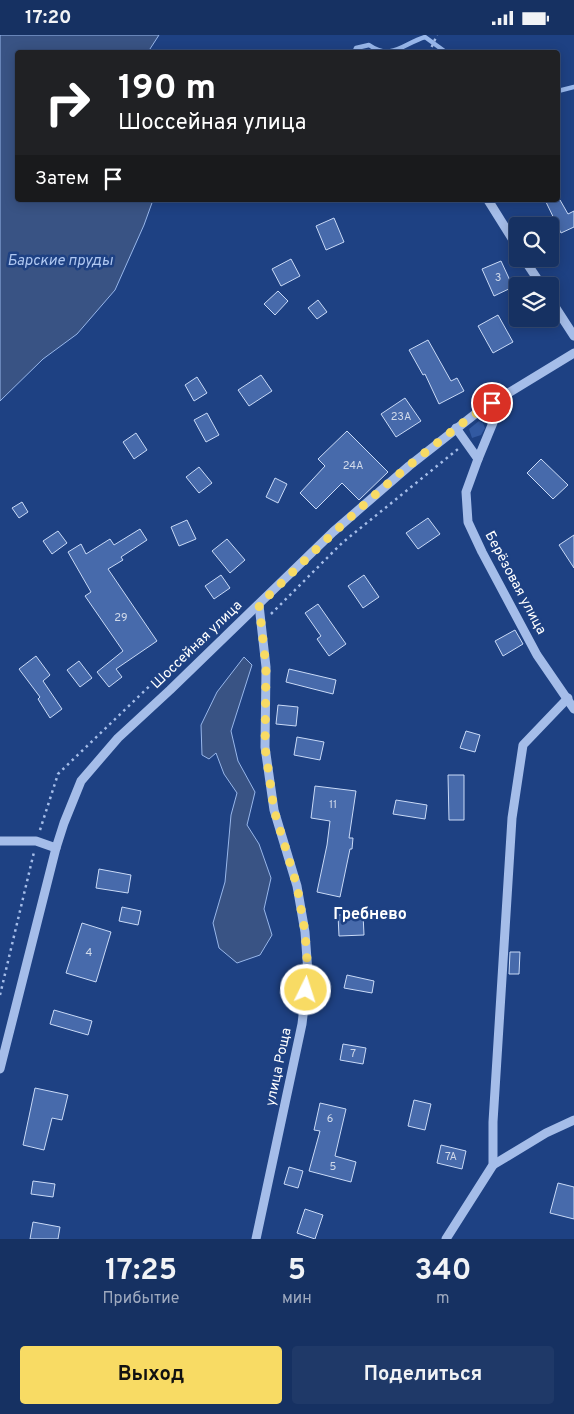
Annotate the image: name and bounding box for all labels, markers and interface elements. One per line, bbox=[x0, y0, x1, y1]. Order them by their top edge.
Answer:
text: 17:20 bbox=[25, 6, 72, 30]
text: 190 m bbox=[118, 67, 216, 111]
icon: right bbox=[35, 70, 100, 135]
text: Шоссейная улица bbox=[118, 110, 306, 137]
icon: arrive bbox=[99, 165, 127, 193]
text: Затем bbox=[35, 167, 89, 191]
map controls bbox=[509, 217, 559, 327]
button: search bbox=[509, 217, 559, 267]
water label: Барские пруды bbox=[7, 252, 114, 271]
house number: 3 bbox=[495, 271, 501, 285]
button: layers bbox=[509, 277, 559, 327]
pin bbox=[471, 382, 513, 424]
icon: arrive bbox=[478, 389, 506, 417]
house number: 23А bbox=[391, 410, 411, 424]
house number: 24А bbox=[343, 459, 363, 473]
street label: Берёзовая улица bbox=[481, 528, 549, 638]
street label: Шоссейная улица bbox=[148, 597, 246, 693]
house number: 29 bbox=[114, 611, 128, 625]
house number: 11 bbox=[329, 798, 337, 812]
district label: Гребнево bbox=[333, 905, 407, 925]
house number: 4 bbox=[86, 946, 93, 960]
position arrow bbox=[279, 963, 331, 1015]
street label: улица Роща bbox=[262, 1026, 296, 1108]
house number: 7 bbox=[350, 1047, 356, 1061]
house number: 6 bbox=[327, 1112, 333, 1126]
house number: 7А bbox=[445, 1150, 457, 1164]
house number: 5 bbox=[330, 1160, 337, 1174]
text: 17:25 bbox=[105, 1253, 177, 1290]
text: 5 bbox=[288, 1253, 306, 1290]
text: 340 bbox=[414, 1253, 471, 1290]
text: Прибытие bbox=[103, 1289, 179, 1309]
text: мин bbox=[282, 1289, 312, 1309]
text: m bbox=[436, 1289, 450, 1309]
button: Выход bbox=[20, 1346, 282, 1404]
button: Поделиться bbox=[292, 1346, 554, 1404]

